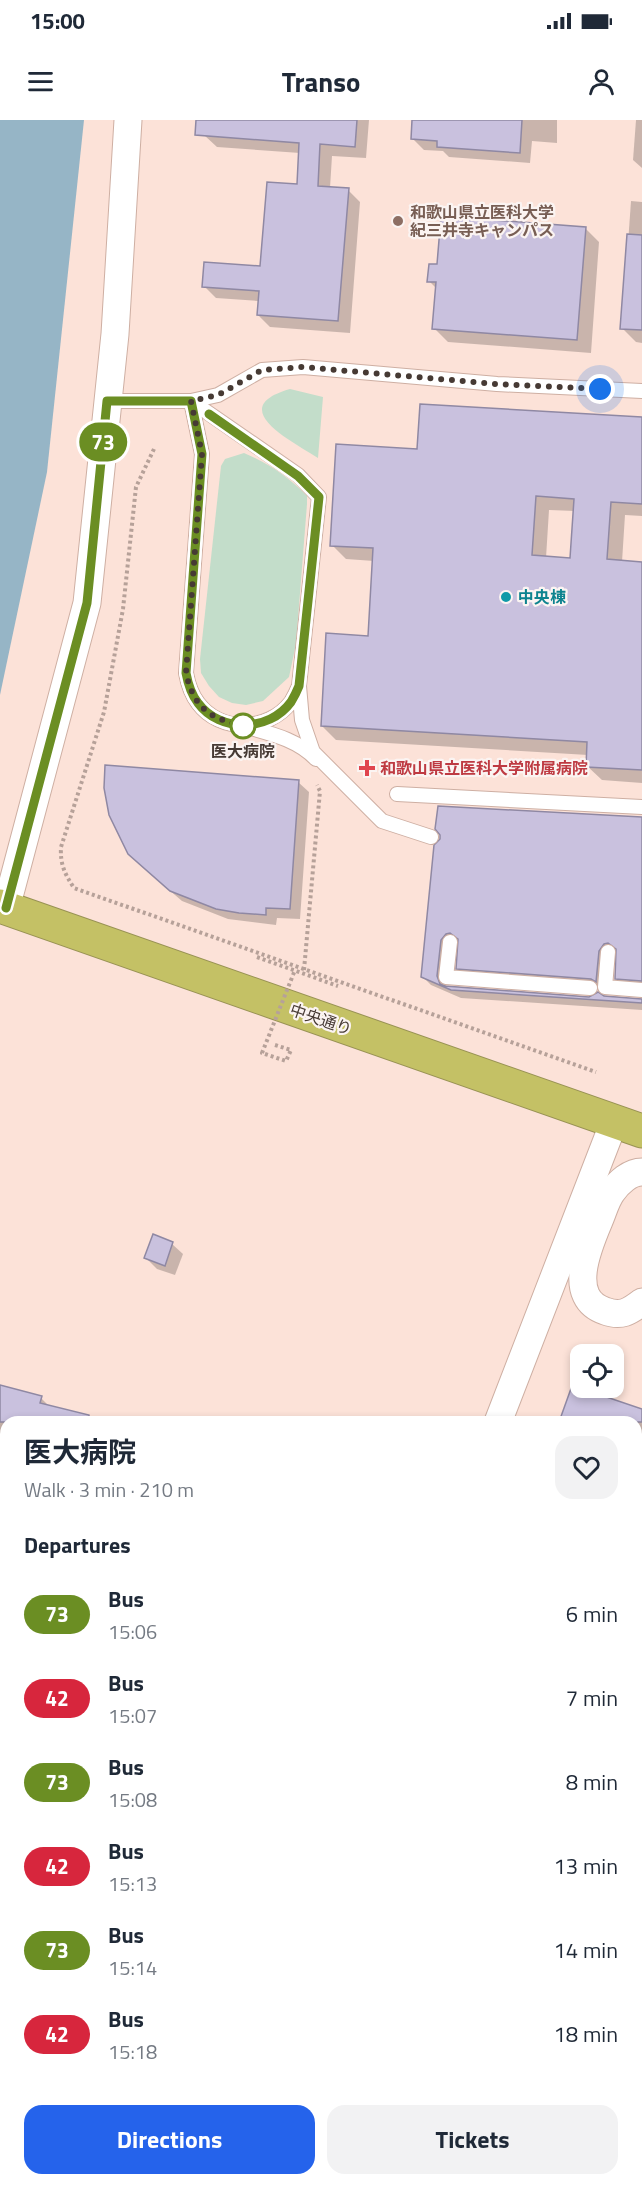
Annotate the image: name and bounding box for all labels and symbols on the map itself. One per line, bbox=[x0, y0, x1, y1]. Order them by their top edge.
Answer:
place label: 和歌山県立医科大学 紀三井寺キャンパス bbox=[410, 200, 554, 242]
marker: 和歌山県立医科大学 紀三井寺キャンパス bbox=[391, 214, 405, 228]
your location bbox=[585, 374, 615, 404]
line badge: 73 bbox=[76, 422, 130, 462]
place label: 中央棟 bbox=[518, 585, 566, 609]
marker: 中央棟 bbox=[499, 590, 513, 604]
marker: 医大病院 bbox=[230, 713, 256, 739]
place label: 医大病院 bbox=[211, 739, 275, 763]
place label: 和歌山県立医科大学附属病院 bbox=[380, 756, 588, 780]
marker: 和歌山県立医科大学附属病院 bbox=[358, 759, 376, 777]
street label: 中央通り bbox=[287, 997, 355, 1041]

